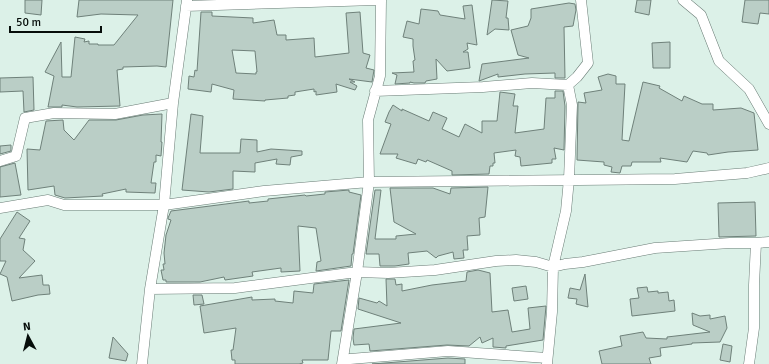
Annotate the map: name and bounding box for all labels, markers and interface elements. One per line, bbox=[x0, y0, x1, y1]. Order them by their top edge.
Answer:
scale bar bbox=[10, 8, 101, 34]
text: 50 m bbox=[16, 15, 41, 30]
north arrow bbox=[8, 316, 48, 356]
text: N bbox=[22, 320, 31, 333]

